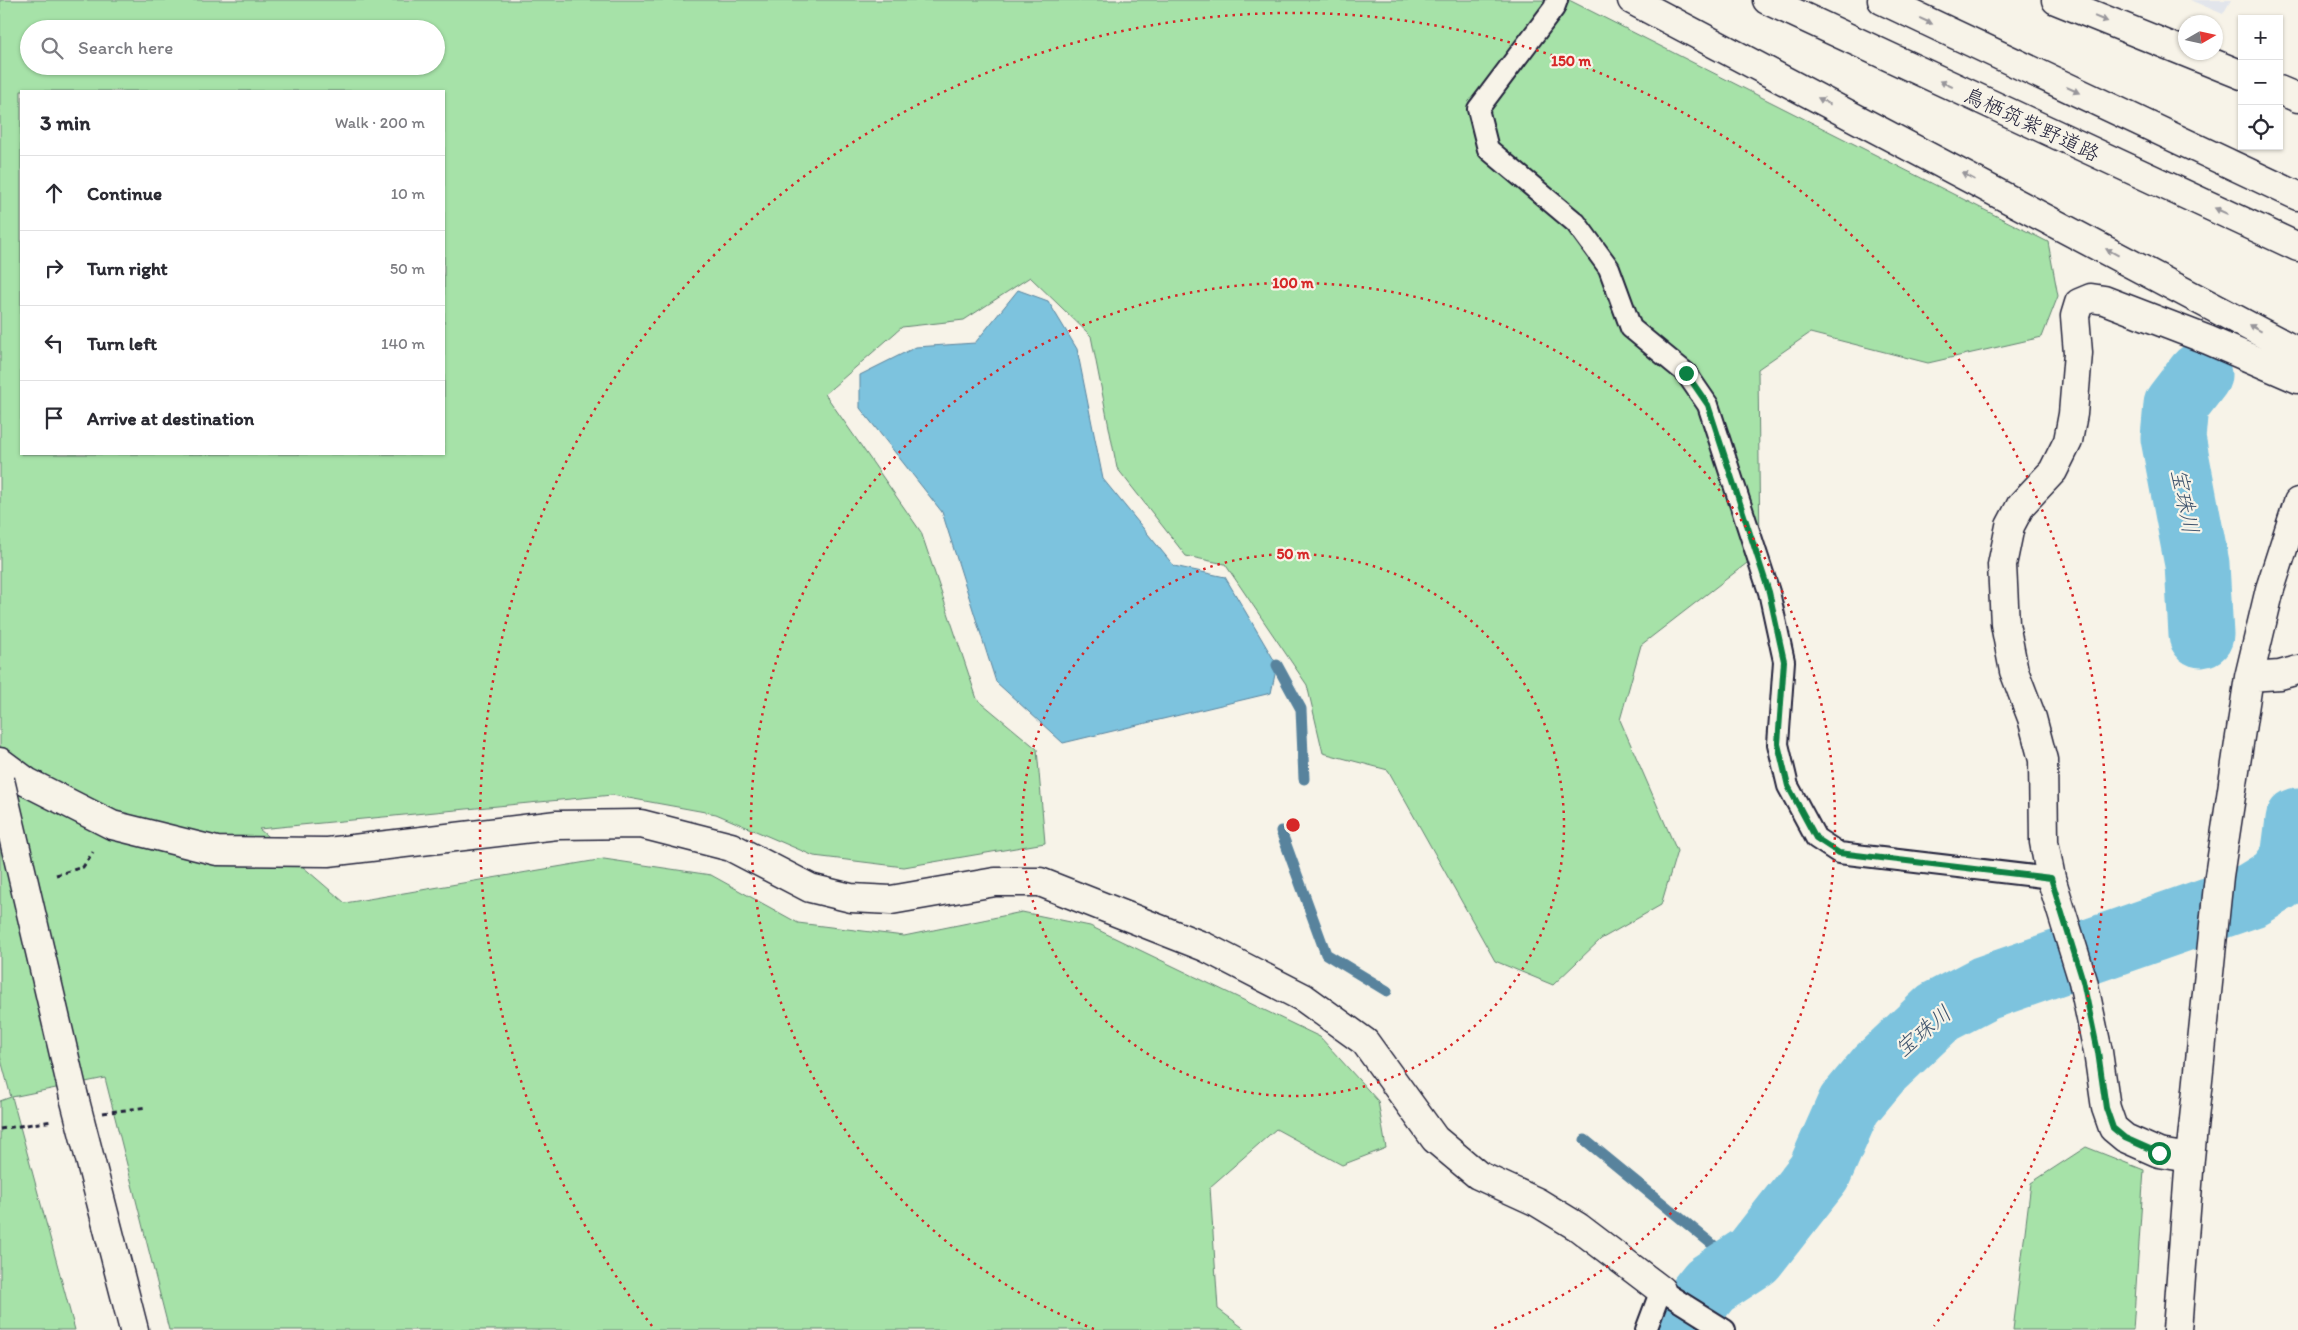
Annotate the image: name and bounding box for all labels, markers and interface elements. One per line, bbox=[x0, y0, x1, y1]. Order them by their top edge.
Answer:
one-way arrow bbox=[2094, 15, 2108, 23]
north arrow bbox=[2178, 15, 2223, 60]
map controls bbox=[2238, 15, 2283, 150]
button: + bbox=[2238, 15, 2283, 60]
one-way arrow bbox=[1919, 17, 1933, 25]
search box bbox=[20, 20, 445, 75]
icon: search bbox=[38, 34, 66, 62]
text: Search here bbox=[78, 36, 173, 59]
text: 150 m bbox=[1551, 52, 1591, 70]
button: − bbox=[2238, 60, 2283, 105]
one-way arrow bbox=[1939, 80, 1953, 88]
street label: 鳥栖筑紫野道路 bbox=[1960, 82, 2104, 166]
one-way arrow bbox=[2066, 86, 2080, 94]
one-way arrow bbox=[1817, 97, 1831, 105]
button: locate bbox=[2238, 105, 2283, 150]
text: 3 min bbox=[40, 110, 90, 135]
text: Walk · 200 m bbox=[335, 113, 425, 132]
one-way arrow bbox=[1961, 172, 1975, 181]
icon: ahead bbox=[40, 179, 68, 207]
text: Continue bbox=[87, 182, 162, 205]
text: 10 m bbox=[391, 184, 425, 203]
one-way arrow bbox=[2214, 207, 2228, 215]
one-way arrow bbox=[2104, 248, 2119, 256]
icon: right bbox=[40, 254, 68, 282]
text: Turn right bbox=[87, 257, 168, 280]
text: 50 m bbox=[390, 259, 425, 278]
text: 100 m bbox=[1272, 274, 1314, 292]
one-way arrow bbox=[2248, 324, 2263, 332]
icon: left bbox=[40, 329, 68, 357]
text: Turn left bbox=[87, 332, 157, 355]
text: 140 m bbox=[381, 334, 425, 353]
route end bbox=[1675, 362, 1698, 385]
icon: arrive bbox=[40, 404, 68, 432]
text: Arrive at destination bbox=[87, 407, 254, 430]
water label: 宝珠川 bbox=[2165, 466, 2205, 536]
text: 50 m bbox=[1276, 545, 1310, 563]
centre of rings bbox=[1284, 816, 1302, 834]
water label: 宝珠川 bbox=[1889, 999, 1957, 1063]
route start bbox=[2148, 1142, 2171, 1165]

